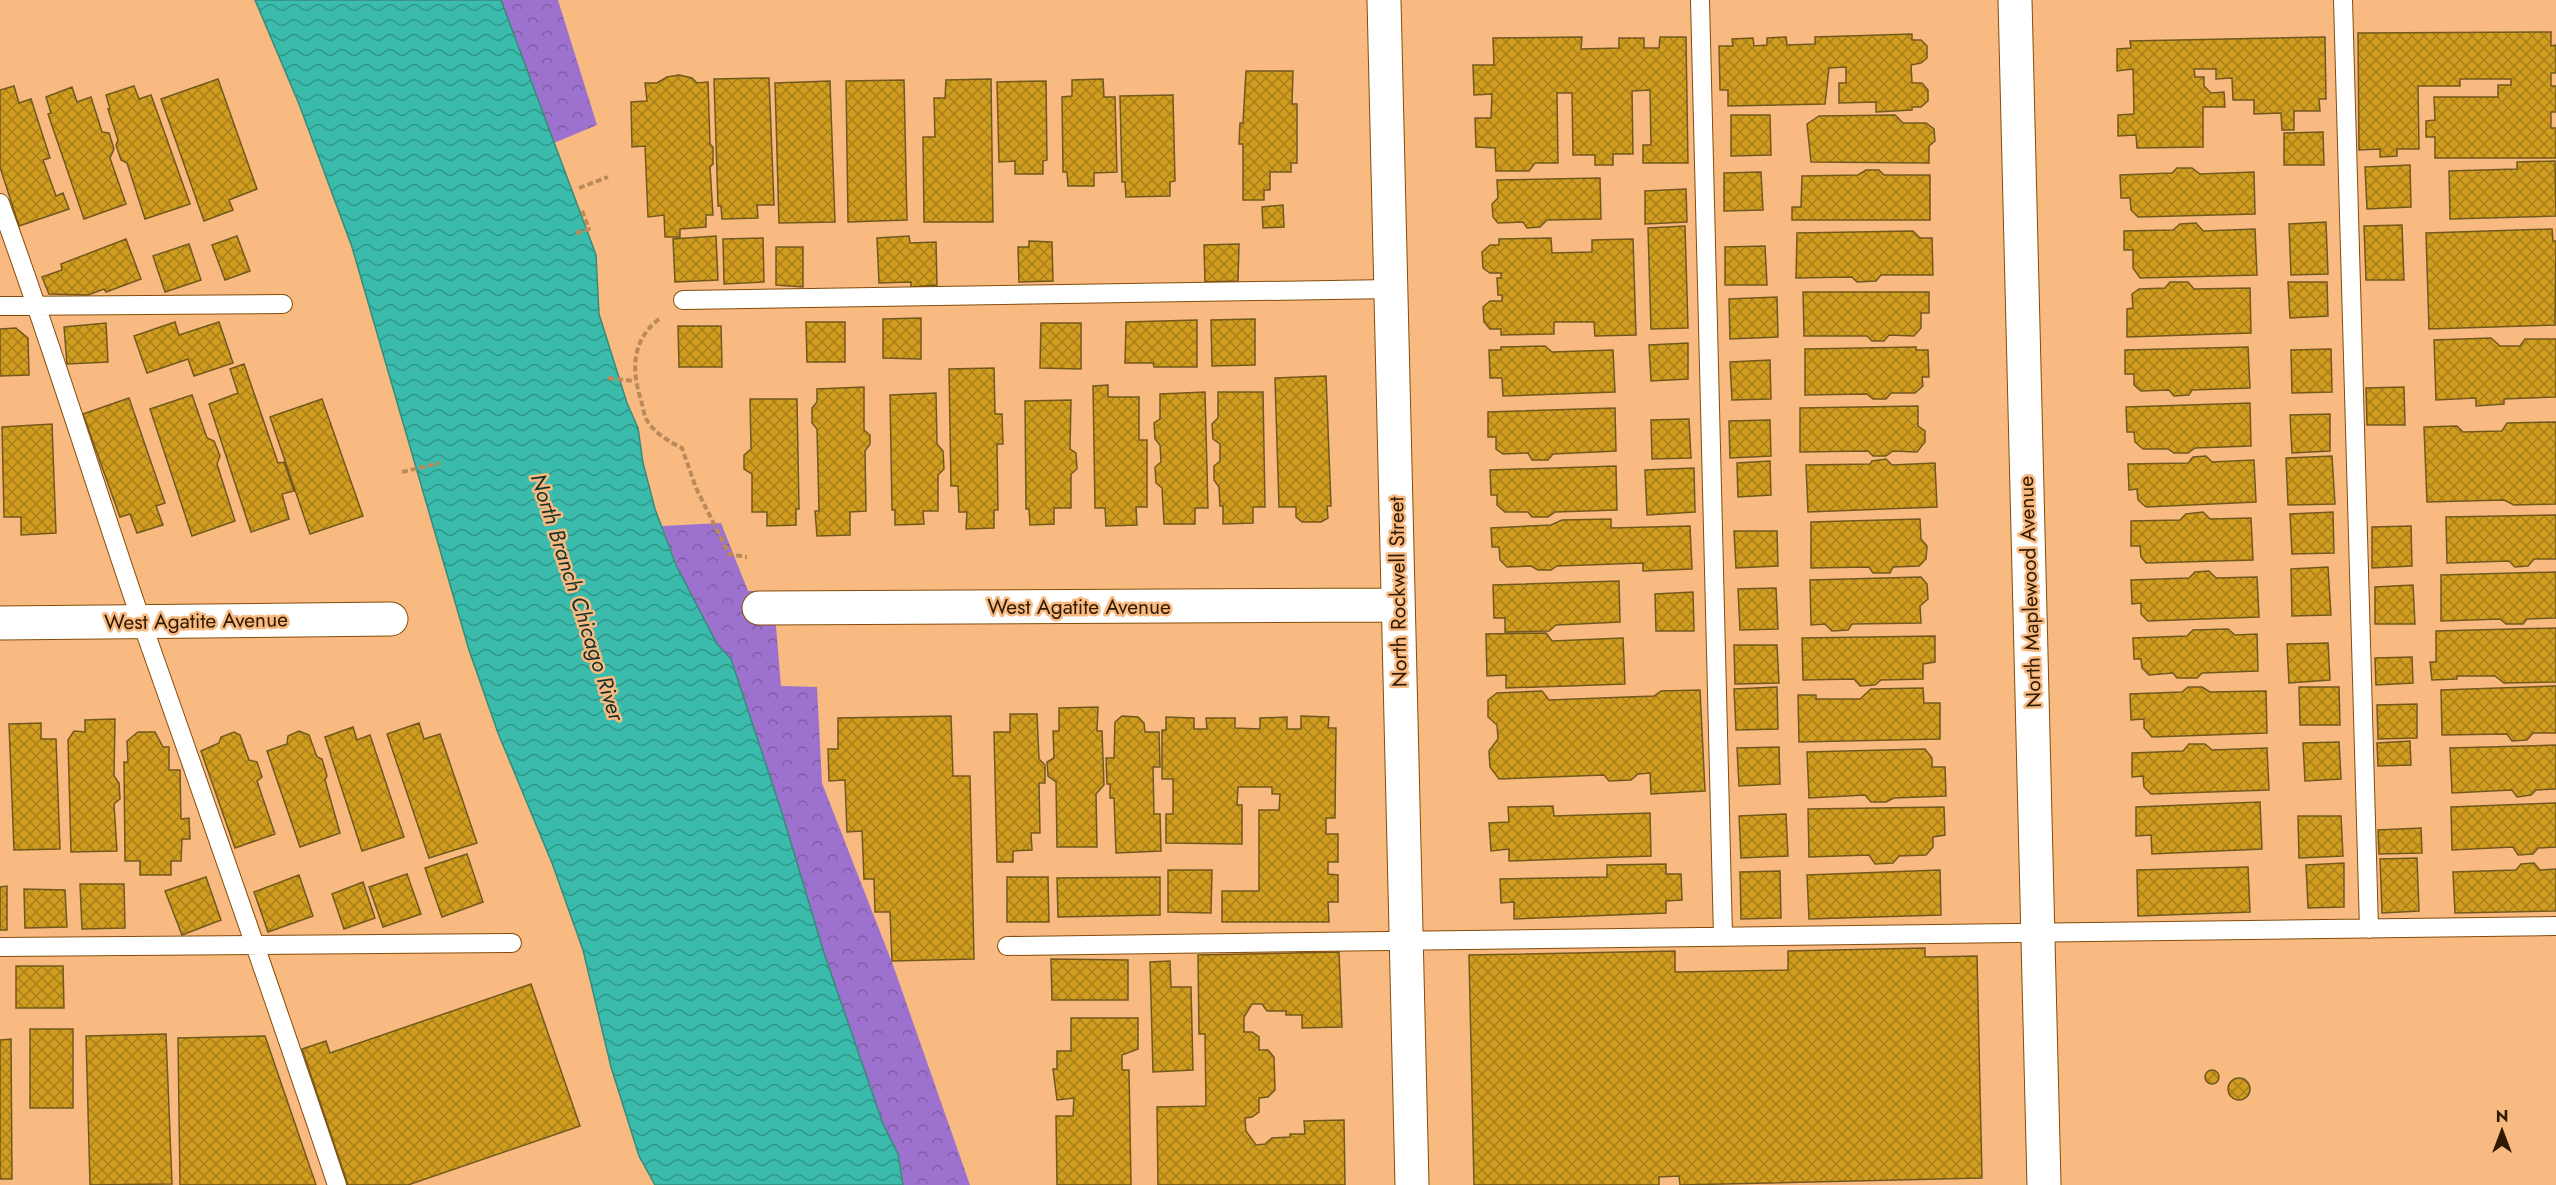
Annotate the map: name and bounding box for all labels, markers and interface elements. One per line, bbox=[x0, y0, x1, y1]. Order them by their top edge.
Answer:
water label: North Branch Chicago River bbox=[523, 469, 634, 726]
street label: North Maplewood Avenue bbox=[2011, 475, 2049, 709]
street label: North Rockwell Street bbox=[1381, 496, 1415, 688]
street label: West Agatite Avenue bbox=[987, 592, 1171, 622]
street label: West Agatite Avenue bbox=[104, 604, 288, 638]
north arrow bbox=[2472, 1101, 2532, 1161]
text: N bbox=[2496, 1105, 2508, 1128]

